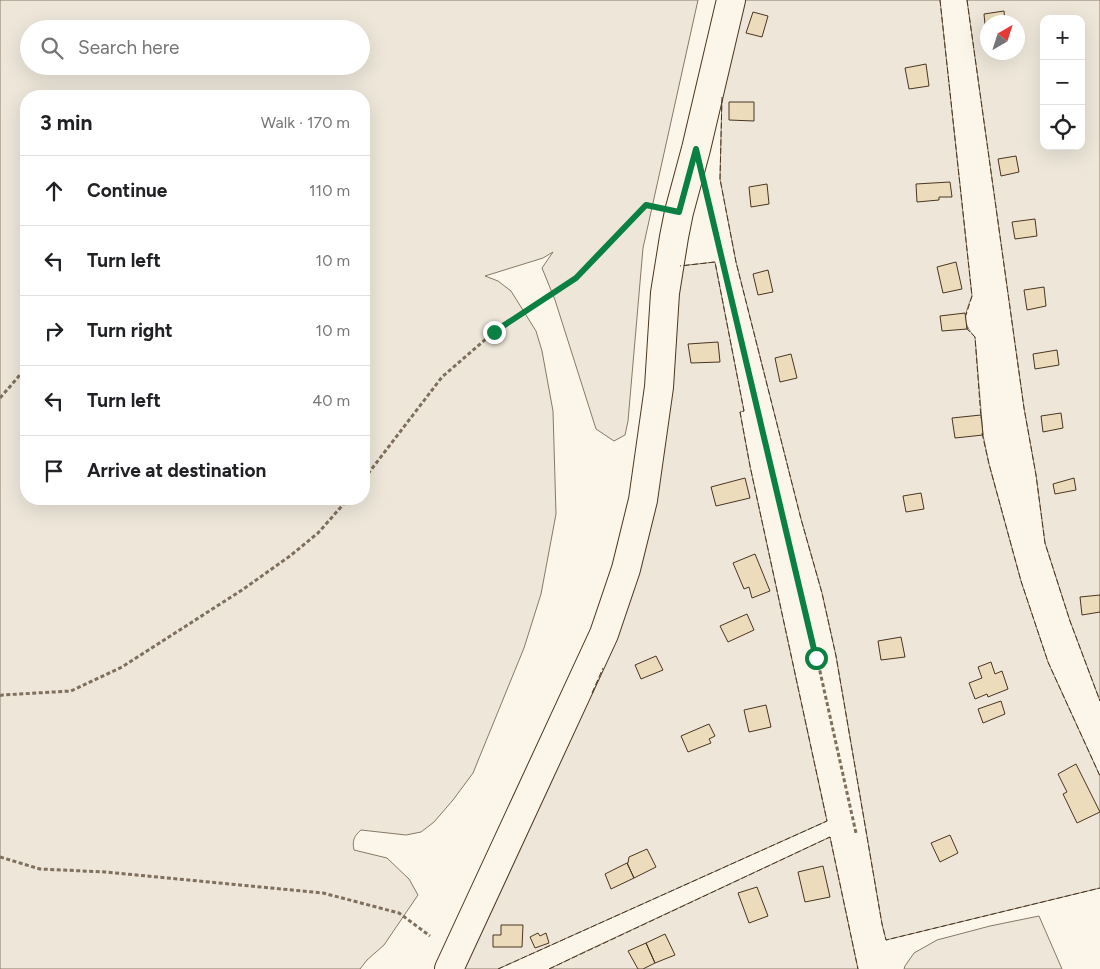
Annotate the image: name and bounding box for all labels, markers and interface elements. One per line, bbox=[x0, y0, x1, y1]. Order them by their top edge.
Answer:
north arrow bbox=[980, 15, 1025, 60]
map controls bbox=[1040, 15, 1085, 150]
button: + bbox=[1040, 15, 1085, 60]
search box bbox=[20, 20, 370, 75]
icon: search bbox=[38, 34, 66, 62]
text: Search here bbox=[78, 36, 180, 59]
button: − bbox=[1040, 60, 1085, 105]
button: locate bbox=[1040, 105, 1085, 150]
text: 3 min bbox=[40, 110, 92, 135]
text: Walk · 170 m bbox=[261, 113, 350, 132]
icon: ahead bbox=[40, 177, 68, 205]
text: Continue bbox=[87, 179, 167, 202]
text: 110 m bbox=[309, 181, 350, 200]
icon: left bbox=[40, 247, 68, 275]
text: Turn left bbox=[87, 249, 161, 272]
text: 10 m bbox=[316, 251, 350, 270]
icon: right bbox=[40, 317, 68, 345]
text: Turn right bbox=[87, 319, 173, 342]
text: 10 m bbox=[316, 321, 350, 340]
route end bbox=[483, 321, 506, 344]
icon: left bbox=[40, 387, 68, 415]
text: Turn left bbox=[87, 389, 161, 412]
text: 40 m bbox=[312, 391, 350, 410]
icon: arrive bbox=[40, 457, 68, 485]
text: Arrive at destination bbox=[87, 459, 266, 482]
route start bbox=[805, 647, 828, 670]

